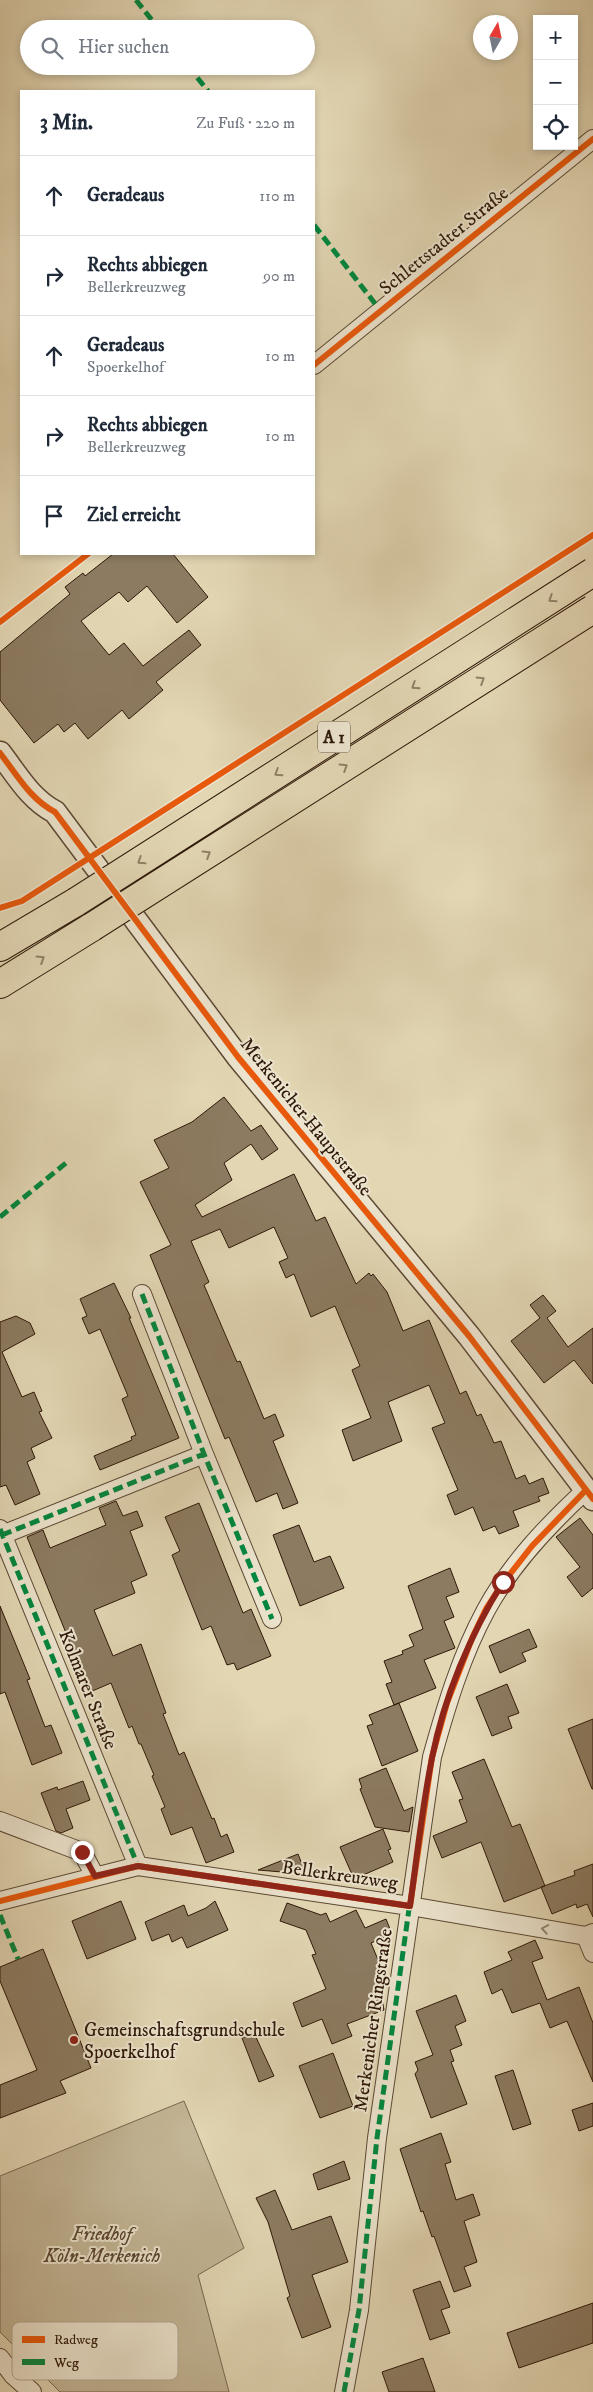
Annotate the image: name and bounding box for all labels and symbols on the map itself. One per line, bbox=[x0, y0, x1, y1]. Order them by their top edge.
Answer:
north arrow bbox=[473, 15, 518, 60]
street label: Schlettstadter Straße bbox=[375, 182, 513, 300]
one-way arrow bbox=[548, 592, 557, 602]
one-way arrow bbox=[475, 677, 485, 686]
one-way arrow bbox=[411, 680, 420, 689]
road number: A 1 bbox=[318, 722, 350, 752]
one-way arrow bbox=[338, 764, 347, 773]
one-way arrow bbox=[274, 767, 283, 777]
one-way arrow bbox=[201, 851, 210, 860]
one-way arrow bbox=[137, 854, 146, 864]
one-way arrow bbox=[36, 955, 45, 965]
street label: Merkenicher Hauptstraße bbox=[235, 1033, 377, 1201]
route start bbox=[492, 1571, 515, 1594]
street label: Kolmarer Straße bbox=[53, 1626, 122, 1753]
route end bbox=[71, 1841, 94, 1864]
street label: Bellerkreuzweg bbox=[280, 1856, 400, 1895]
one-way arrow bbox=[541, 1924, 550, 1934]
street label: Merkenicher Ringstraße bbox=[349, 1927, 398, 2113]
place label: Gemeinschaftsgrundschule Spoerkelhof bbox=[84, 2019, 285, 2064]
marker: Gemeinschaftsgrundschule Spoerkelhof bbox=[68, 2034, 80, 2046]
park label: Friedhof Köln-Merkenich bbox=[43, 2223, 161, 2268]
legend bbox=[12, 2322, 178, 2380]
text: Radweg bbox=[54, 2331, 98, 2349]
text: Weg bbox=[53, 2354, 79, 2372]

